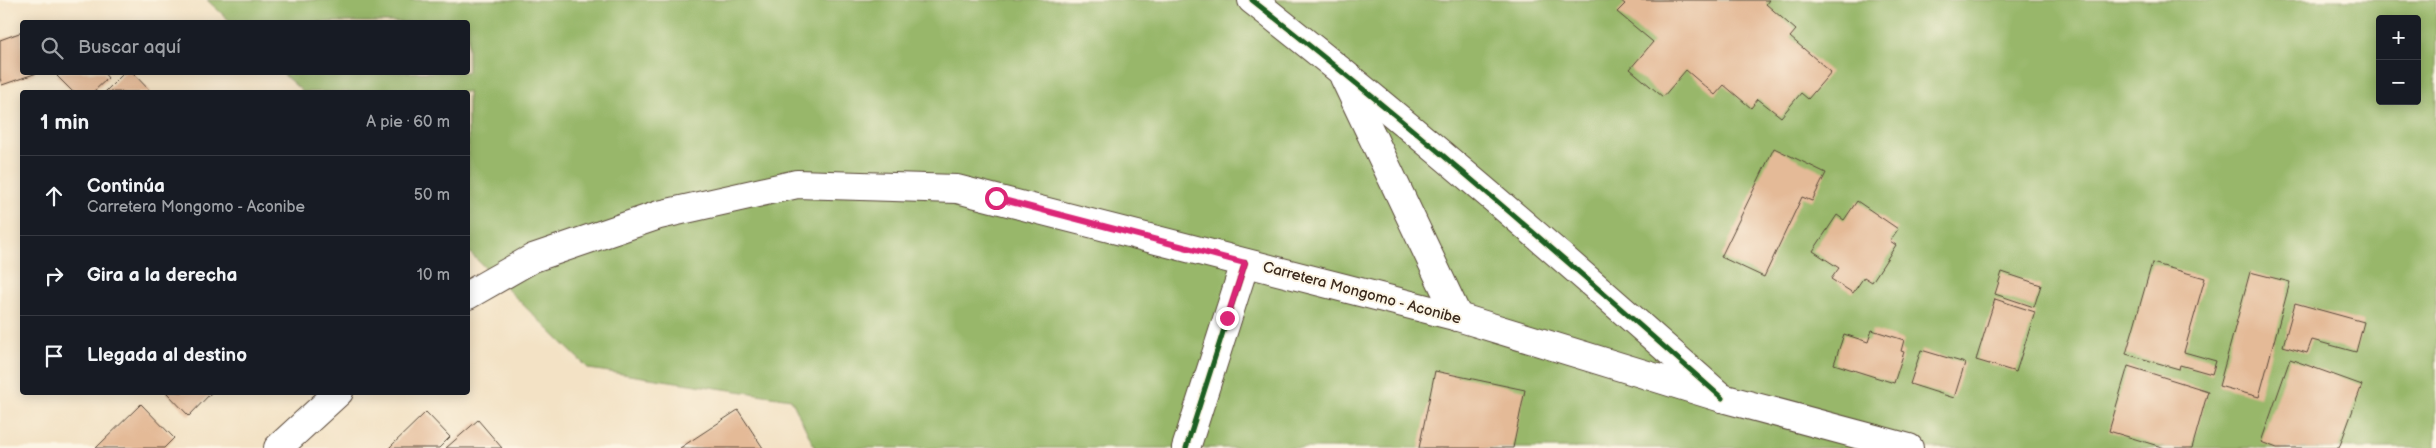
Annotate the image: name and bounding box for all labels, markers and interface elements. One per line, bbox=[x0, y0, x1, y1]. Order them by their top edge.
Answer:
map controls bbox=[2376, 15, 2421, 105]
button: + bbox=[2376, 15, 2421, 60]
search box bbox=[20, 20, 470, 75]
icon: search bbox=[38, 34, 66, 62]
text: Buscar aquí bbox=[78, 36, 181, 59]
button: − bbox=[2376, 60, 2421, 105]
text: 1 min bbox=[40, 110, 89, 135]
text: A pie · 60 m bbox=[366, 113, 450, 132]
text: Continúa bbox=[87, 175, 165, 198]
icon: ahead bbox=[40, 182, 68, 210]
text: 50 m bbox=[414, 186, 450, 205]
route start bbox=[985, 187, 1008, 210]
text: Carretera Mongomo - Aconibe bbox=[87, 198, 305, 217]
street label: Carretera Mongomo - Aconibe bbox=[1261, 257, 1463, 329]
icon: right bbox=[40, 262, 68, 290]
text: Gira a la derecha bbox=[87, 264, 237, 287]
text: 10 m bbox=[417, 266, 450, 285]
route end bbox=[1216, 307, 1239, 330]
icon: arrive bbox=[40, 342, 68, 370]
text: Llegada al destino bbox=[87, 344, 247, 367]

